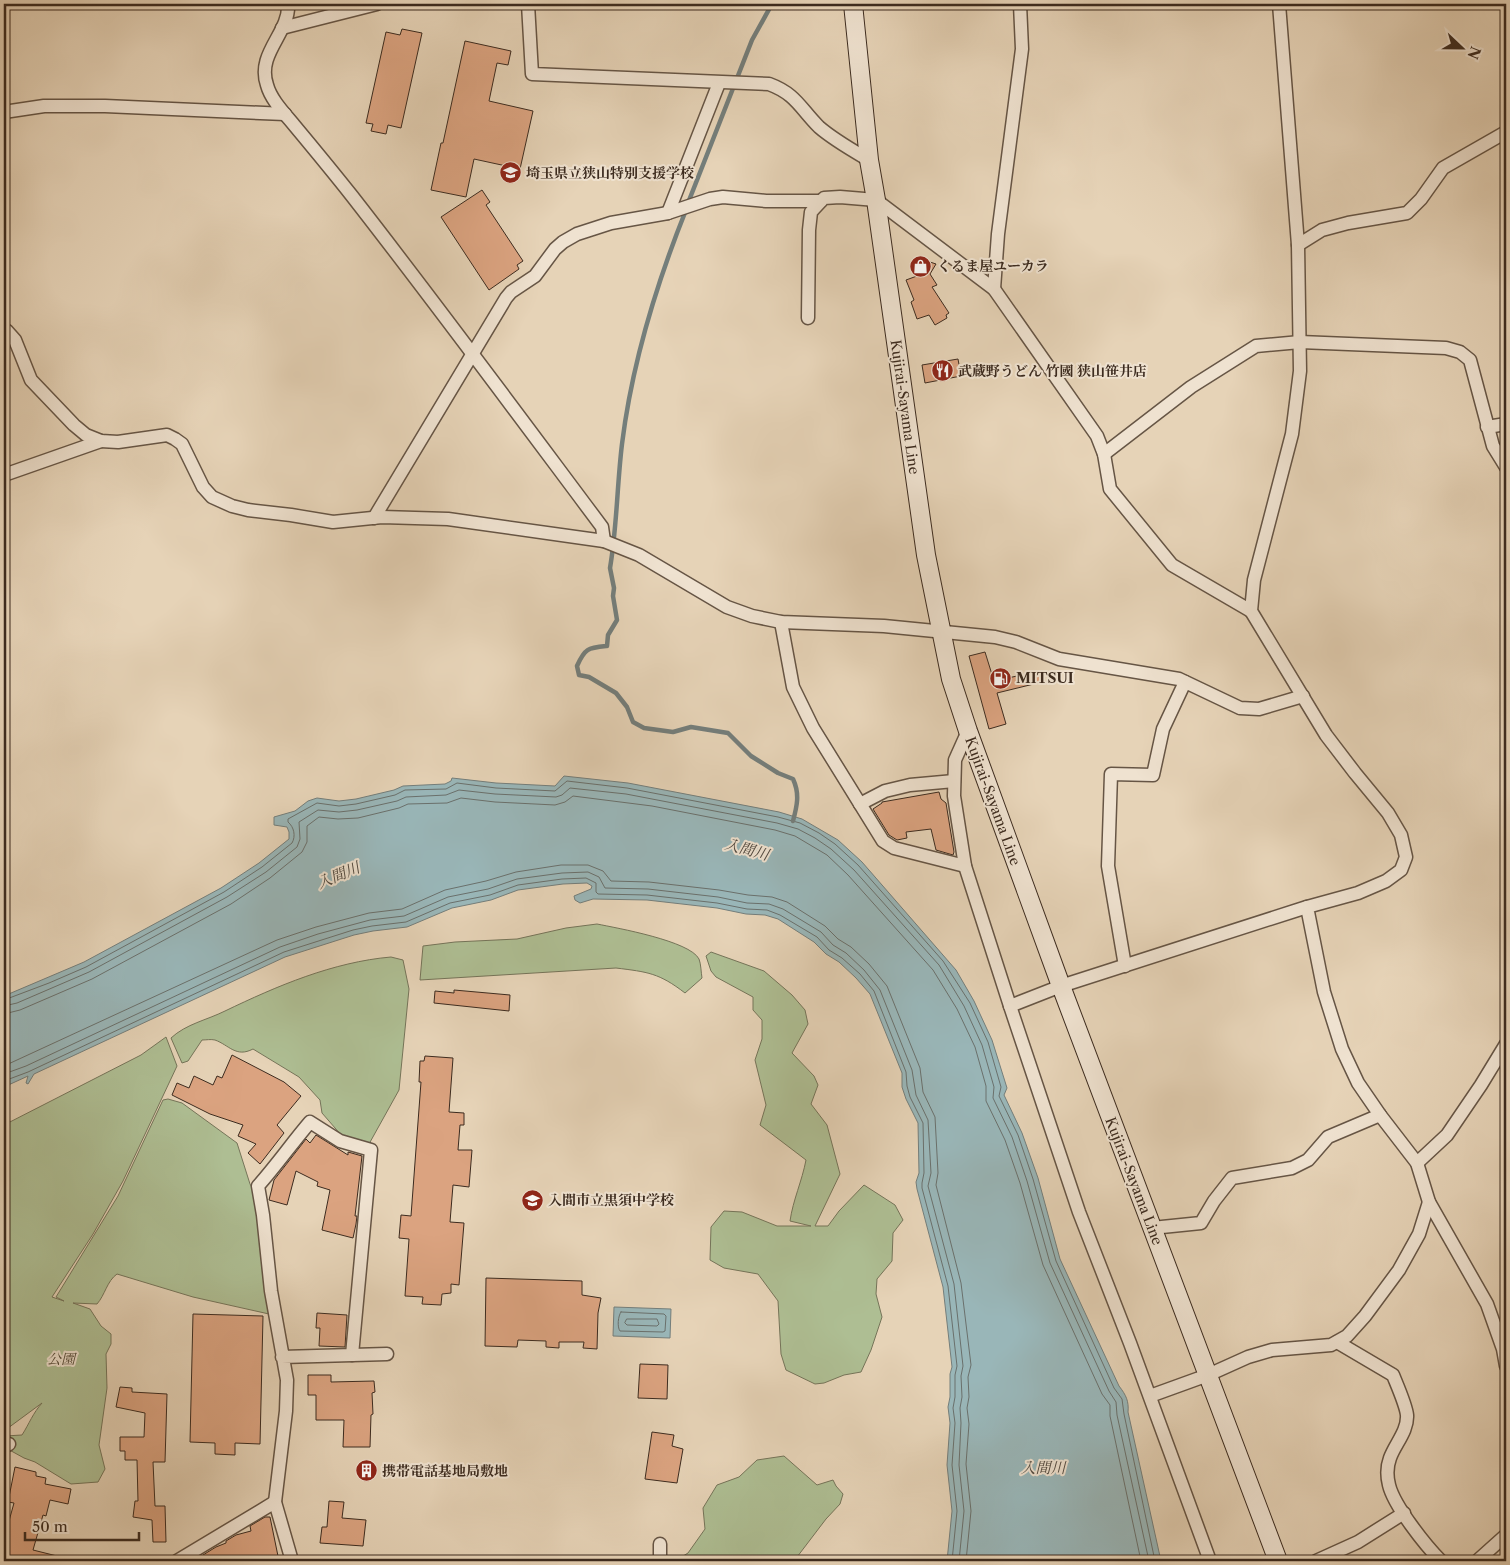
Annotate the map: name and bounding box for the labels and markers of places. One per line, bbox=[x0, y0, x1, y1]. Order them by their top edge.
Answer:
school or university icon: 埼玉県立狭山特別支援学校 bbox=[498, 161, 522, 185]
place label: 埼玉県立狭山特別支援学校 bbox=[526, 164, 694, 182]
shop icon: くるま屋ユーカラ bbox=[909, 254, 933, 278]
place label: くるま屋ユーカラ bbox=[937, 257, 1049, 275]
restaurant icon: 武蔵野うどん 竹國 狭山笹井店 bbox=[930, 359, 954, 383]
place label: 武蔵野うどん 竹國 狭山笹井店 bbox=[958, 362, 1147, 380]
fuel station icon: MITSUI bbox=[988, 666, 1012, 690]
place label: MITSUI bbox=[1016, 669, 1074, 687]
school or university icon: 入間市立黒須中学校 bbox=[520, 1188, 544, 1212]
place label: 入間市立黒須中学校 bbox=[548, 1191, 674, 1209]
building icon: 携帯電話基地局敷地 bbox=[354, 1459, 378, 1483]
place label: 携帯電話基地局敷地 bbox=[382, 1462, 508, 1480]

